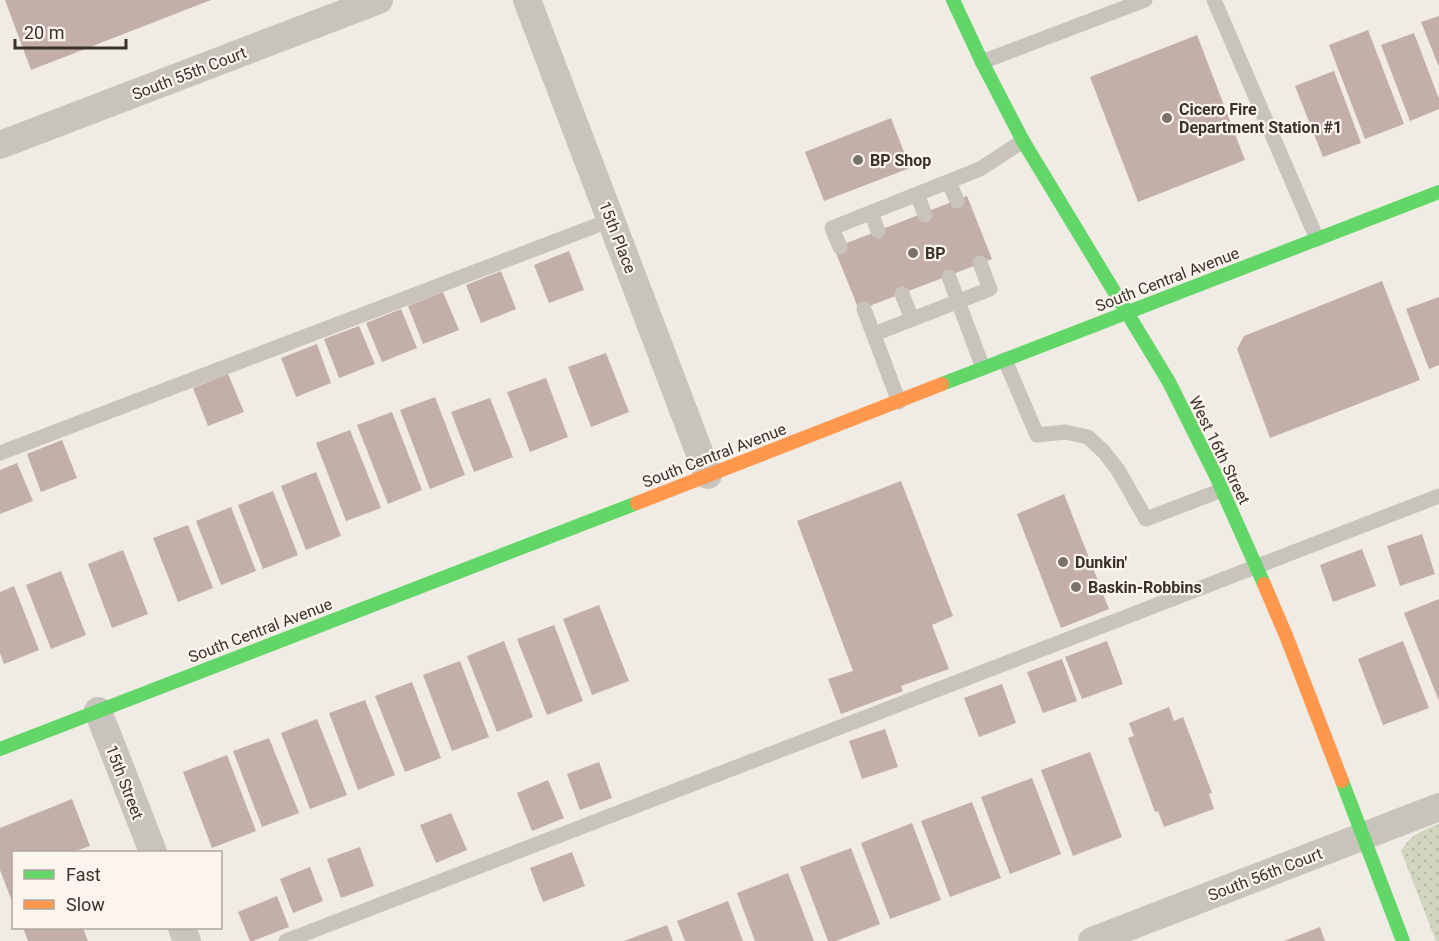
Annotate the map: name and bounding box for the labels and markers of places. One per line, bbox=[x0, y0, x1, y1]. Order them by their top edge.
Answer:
place label: Cicero Fire Department Station #1 bbox=[1179, 100, 1342, 137]
marker: Cicero Fire Department Station #1 bbox=[1160, 111, 1174, 125]
place label: BP Shop bbox=[870, 151, 931, 170]
marker: BP Shop bbox=[851, 153, 865, 167]
place label: BP bbox=[925, 244, 946, 263]
marker: BP bbox=[906, 246, 920, 260]
place label: Dunkin' bbox=[1075, 553, 1127, 572]
marker: Dunkin' bbox=[1056, 555, 1070, 569]
place label: Baskin-Robbins bbox=[1088, 578, 1202, 597]
marker: Baskin-Robbins bbox=[1069, 580, 1083, 594]

